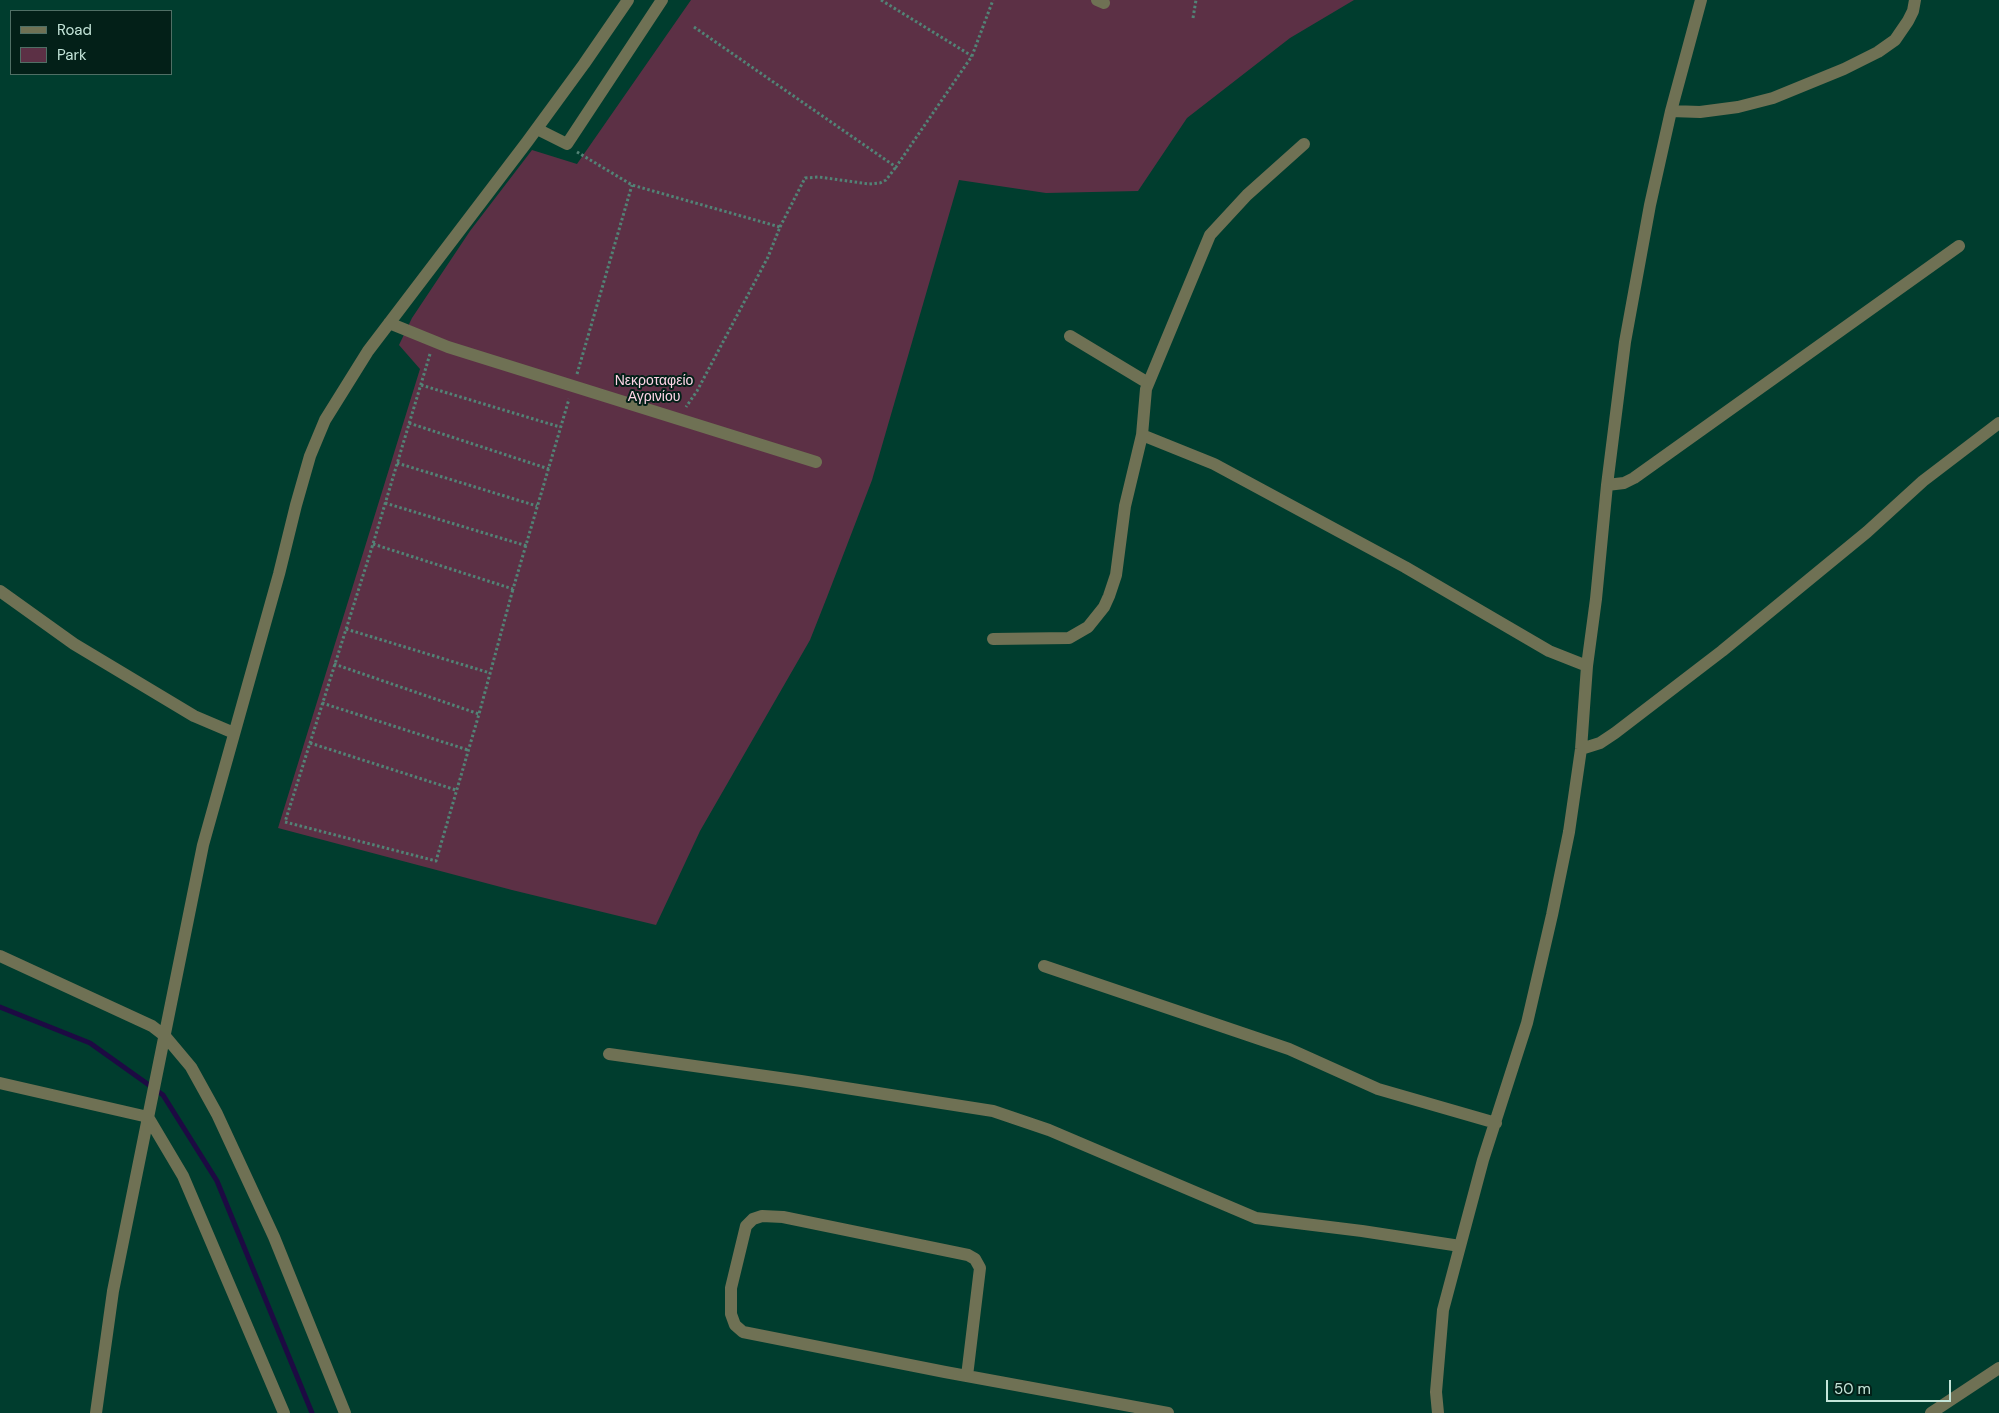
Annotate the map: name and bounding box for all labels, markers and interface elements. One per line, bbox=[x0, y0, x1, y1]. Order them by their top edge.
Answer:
legend bbox=[10, 10, 172, 75]
text: Road bbox=[57, 20, 92, 40]
text: Park bbox=[57, 45, 87, 65]
park label: Νεκροταφείο Αγρινίου bbox=[615, 373, 693, 406]
scale bar bbox=[1829, 1370, 1954, 1402]
text: 50 m bbox=[1834, 1379, 1871, 1399]

